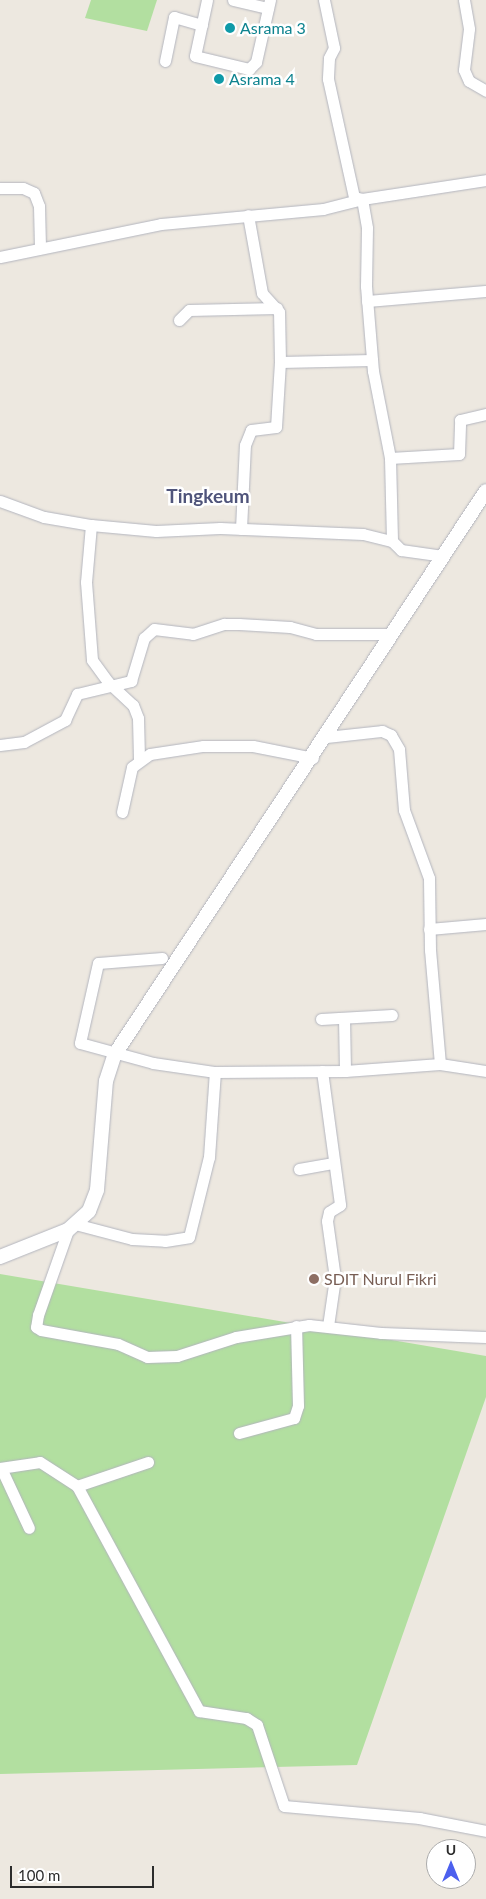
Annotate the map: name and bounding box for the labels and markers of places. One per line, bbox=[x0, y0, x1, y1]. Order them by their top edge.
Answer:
place label: Asrama 3 bbox=[240, 18, 306, 38]
marker: Asrama 3 bbox=[224, 22, 236, 34]
place label: Asrama 4 bbox=[229, 69, 295, 89]
marker: Asrama 4 bbox=[213, 73, 225, 85]
place label: SDIT Nurul Fikri bbox=[324, 1269, 437, 1289]
marker: SDIT Nurul Fikri bbox=[308, 1273, 320, 1285]

